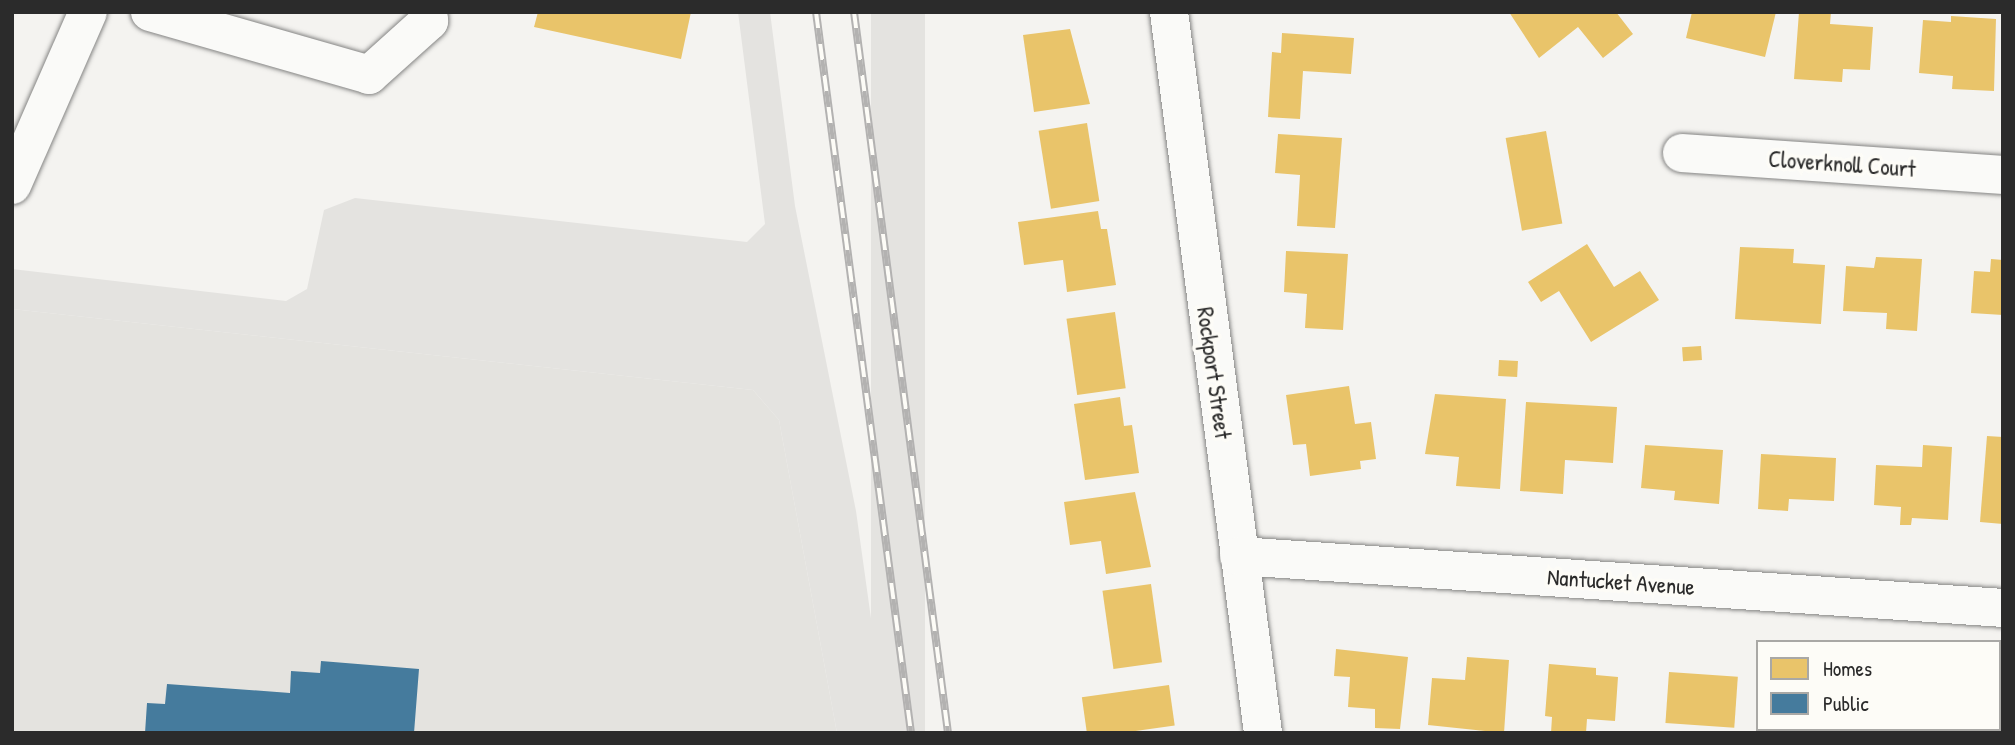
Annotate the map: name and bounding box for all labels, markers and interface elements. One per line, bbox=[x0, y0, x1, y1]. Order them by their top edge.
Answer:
street label: Cloverknoll Court bbox=[1767, 145, 1917, 183]
street label: Rockport Street bbox=[1191, 305, 1237, 441]
street label: Nantucket Avenue bbox=[1546, 563, 1696, 601]
legend bbox=[1756, 640, 2001, 731]
text: Homes bbox=[1823, 654, 1872, 683]
text: Public bbox=[1823, 689, 1869, 718]

